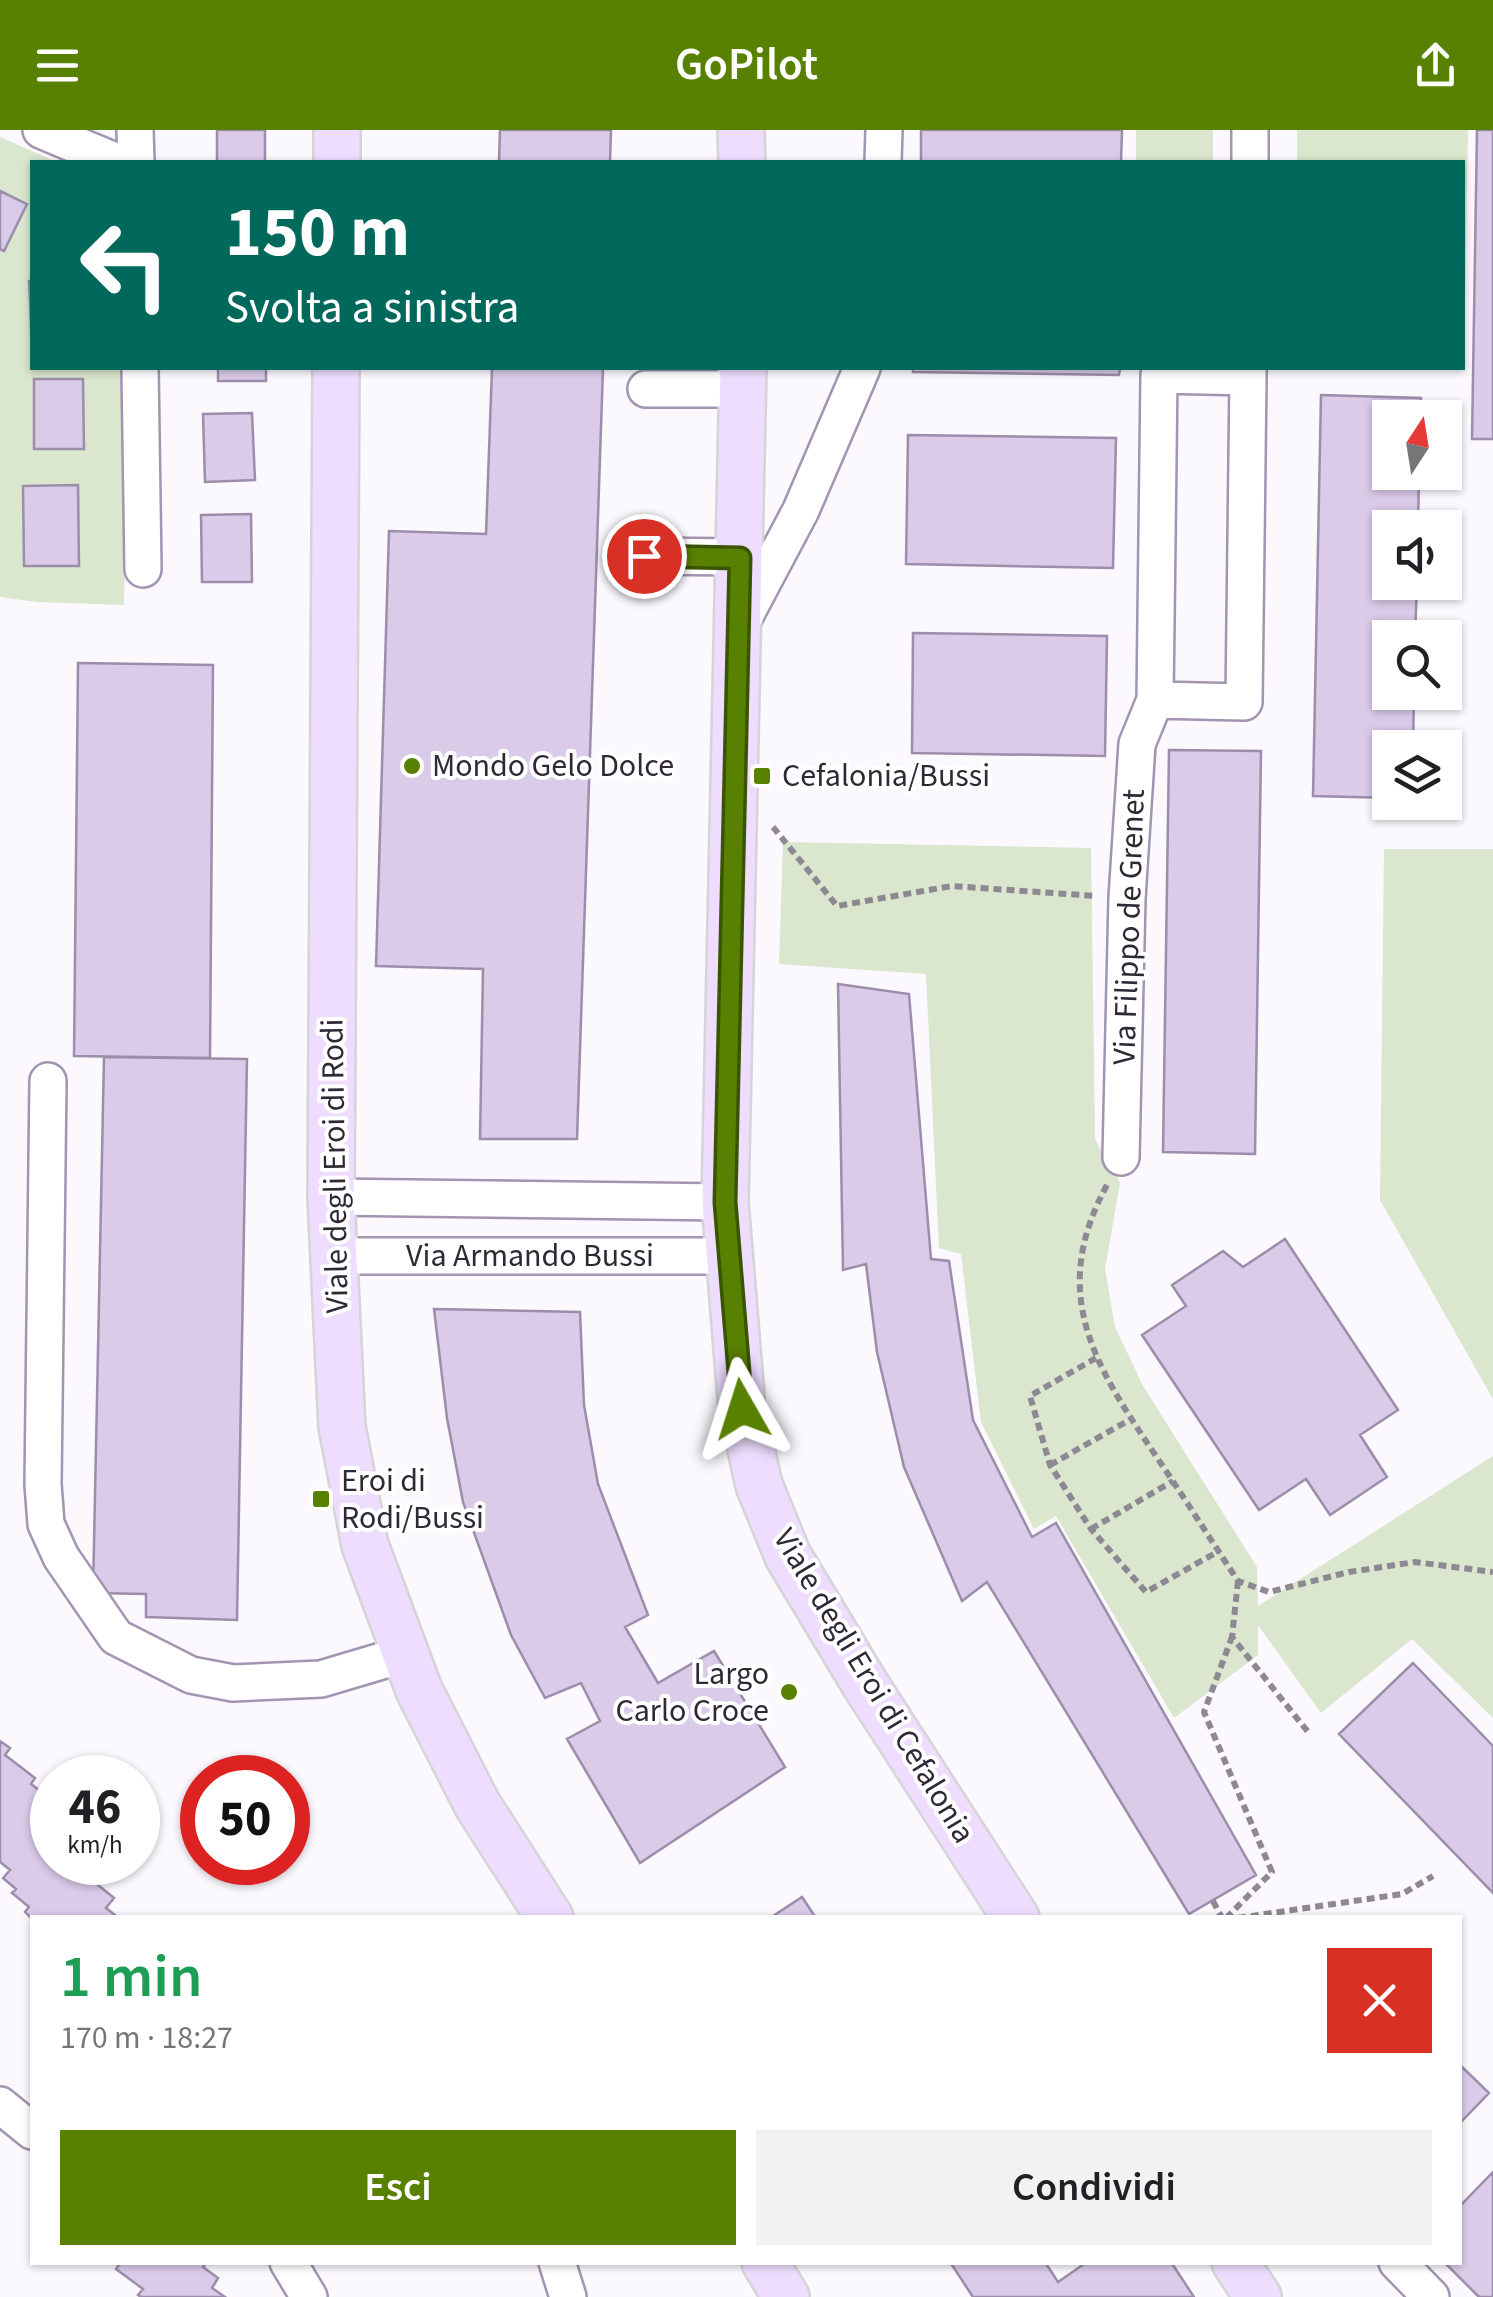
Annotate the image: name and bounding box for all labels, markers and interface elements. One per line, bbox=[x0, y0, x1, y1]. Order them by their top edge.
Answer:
text: GoPilot bbox=[675, 33, 818, 97]
icon: menu bbox=[30, 38, 85, 93]
icon: share bbox=[1408, 38, 1463, 93]
text: 150 m bbox=[225, 183, 410, 283]
icon: left bbox=[60, 200, 190, 330]
text: Svolta a sinistra bbox=[225, 276, 519, 340]
north arrow bbox=[1372, 400, 1462, 490]
map controls bbox=[1372, 400, 1462, 820]
button: sound bbox=[1372, 510, 1462, 600]
pin bbox=[602, 514, 687, 599]
icon: arrive bbox=[617, 529, 672, 584]
button: search bbox=[1372, 620, 1462, 710]
button: layers bbox=[1372, 730, 1462, 820]
place label: Mondo Gelo Dolce bbox=[432, 743, 674, 789]
place label: Cefalonia/Bussi bbox=[782, 753, 990, 799]
marker: Mondo Gelo Dolce bbox=[401, 755, 423, 777]
marker: Cefalonia/Bussi bbox=[751, 765, 773, 787]
street label: Via Filippo de Grenet bbox=[1101, 788, 1157, 1066]
street label: Viale degli Eroi di Rodi bbox=[309, 1018, 361, 1314]
street label: Via Armando Bussi bbox=[406, 1233, 654, 1279]
position arrow bbox=[690, 1357, 794, 1461]
place label: Eroi di Rodi/Bussi bbox=[341, 1458, 484, 1541]
marker: Eroi di Rodi/Bussi bbox=[310, 1488, 332, 1510]
street label: Viale degli Eroi di Cefalonia bbox=[762, 1520, 986, 1852]
place label: Largo Carlo Croce bbox=[615, 1651, 769, 1734]
marker: Largo Carlo Croce bbox=[778, 1681, 800, 1703]
speed limit sign: 50 bbox=[180, 1755, 310, 1885]
text: 46 bbox=[69, 1772, 121, 1843]
text: km/h bbox=[67, 1827, 123, 1863]
text: 1 min bbox=[60, 1935, 203, 2020]
button: close bbox=[1327, 1948, 1432, 2053]
text: 170 m · 18:27 bbox=[60, 2015, 233, 2061]
button: Esci bbox=[60, 2130, 736, 2245]
button: Condividi bbox=[756, 2130, 1432, 2245]

